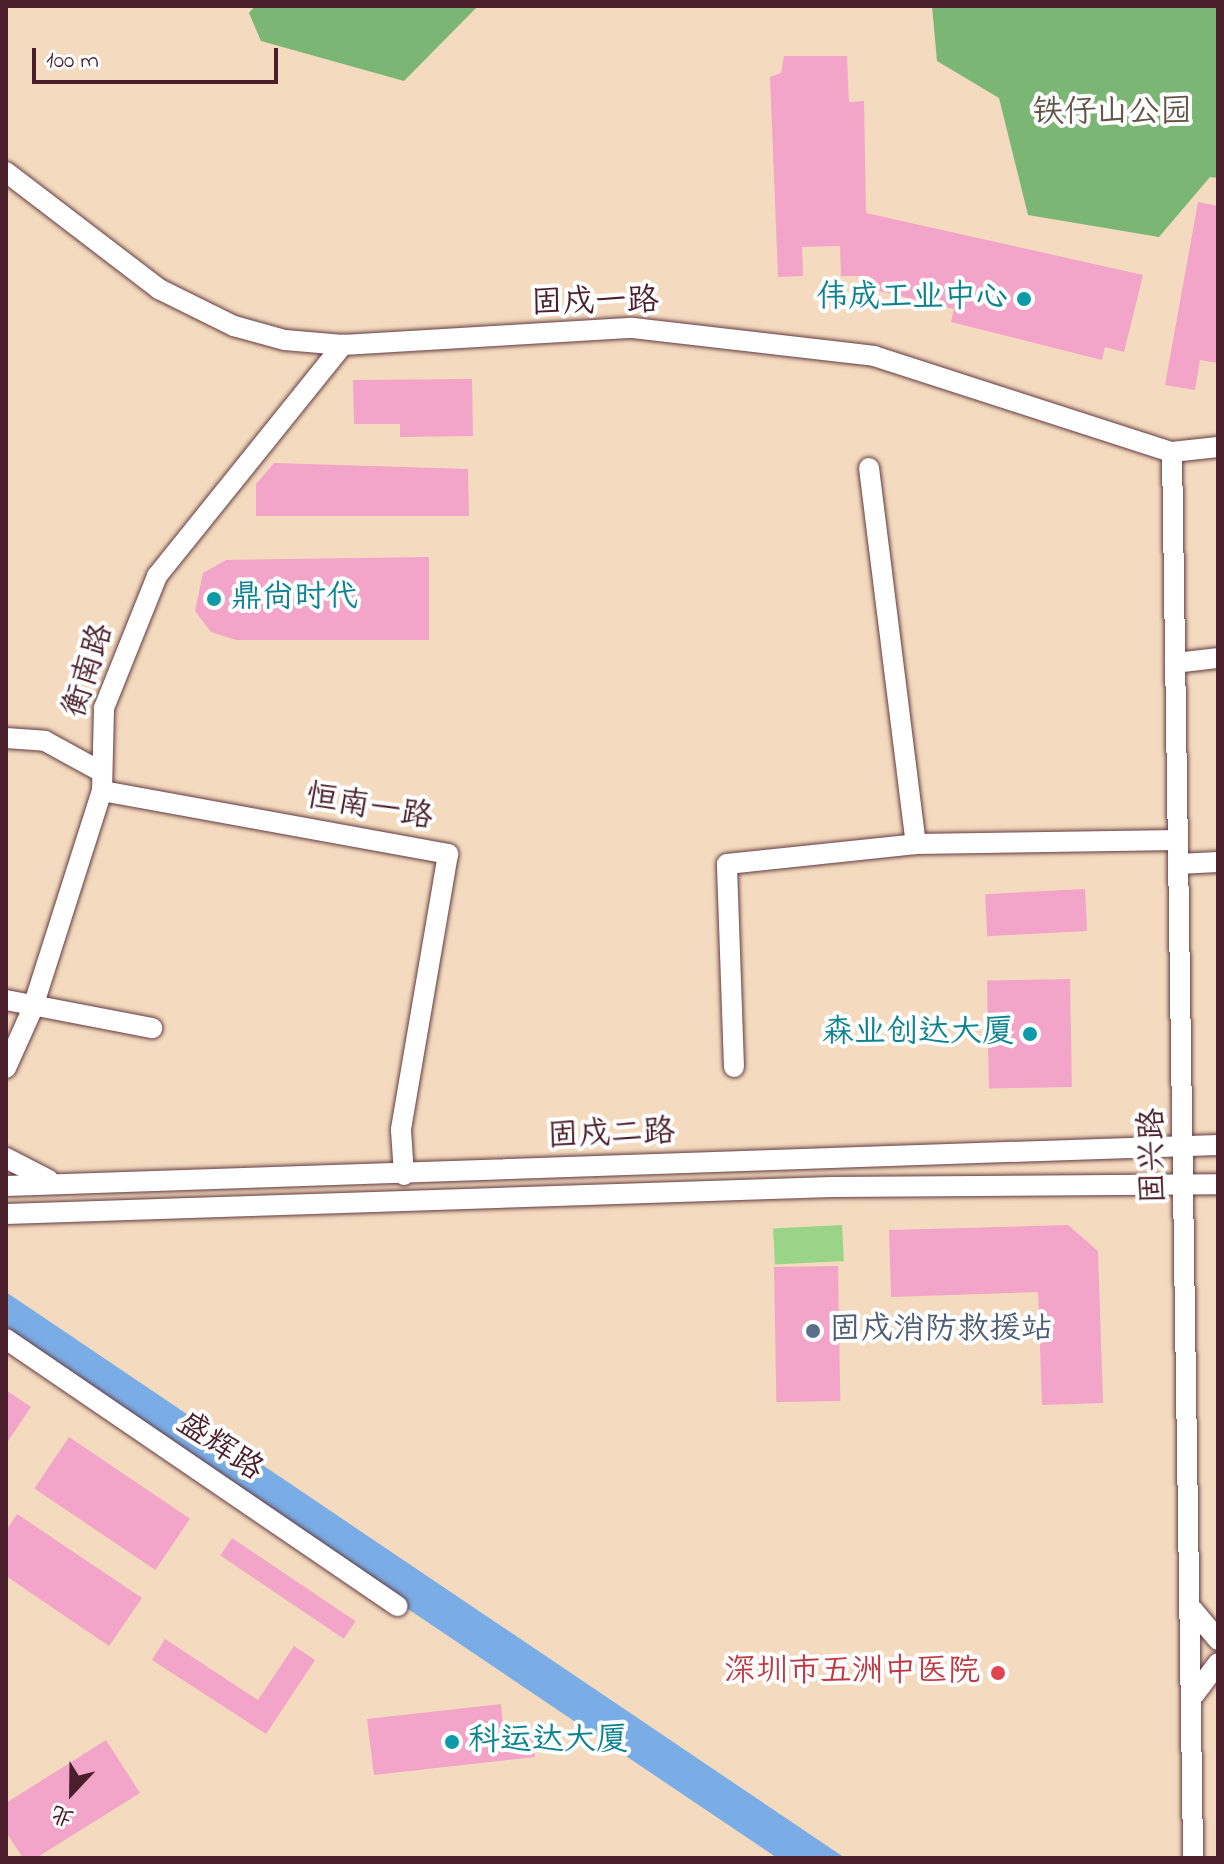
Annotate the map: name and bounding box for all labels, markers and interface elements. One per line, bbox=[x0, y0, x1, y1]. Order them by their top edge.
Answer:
scale bar bbox=[36, 32, 282, 82]
text: 100 m bbox=[46, 44, 99, 79]
park label: 铁仔山公园 bbox=[1032, 95, 1192, 133]
place label: 伟成工业中心 bbox=[816, 280, 1008, 318]
street label: 固戍一路 bbox=[531, 284, 659, 324]
marker: 伟成工业中心 bbox=[1015, 290, 1033, 308]
place label: 鼎尚时代 bbox=[230, 580, 358, 618]
marker: 鼎尚时代 bbox=[205, 590, 223, 608]
street label: 衡南路 bbox=[57, 619, 123, 723]
street label: 恒南一路 bbox=[303, 779, 435, 839]
place label: 森业创达大厦 bbox=[822, 1015, 1014, 1053]
marker: 森业创达大厦 bbox=[1021, 1025, 1039, 1043]
street label: 固兴路 bbox=[1135, 1108, 1175, 1204]
street label: 固戍二路 bbox=[546, 1115, 676, 1157]
place label: 固戍消防救援站 bbox=[829, 1312, 1053, 1350]
marker: 固戍消防救援站 bbox=[804, 1322, 822, 1340]
street label: 盛辉路 bbox=[168, 1405, 270, 1491]
place label: 深圳市五洲中医院 bbox=[724, 1654, 980, 1692]
marker: 深圳市五洲中医院 bbox=[987, 1662, 1009, 1684]
place label: 科运达大厦 bbox=[468, 1723, 628, 1761]
marker: 科运达大厦 bbox=[443, 1733, 461, 1751]
north arrow bbox=[32, 1752, 112, 1832]
text: 北 bbox=[47, 1795, 79, 1833]

